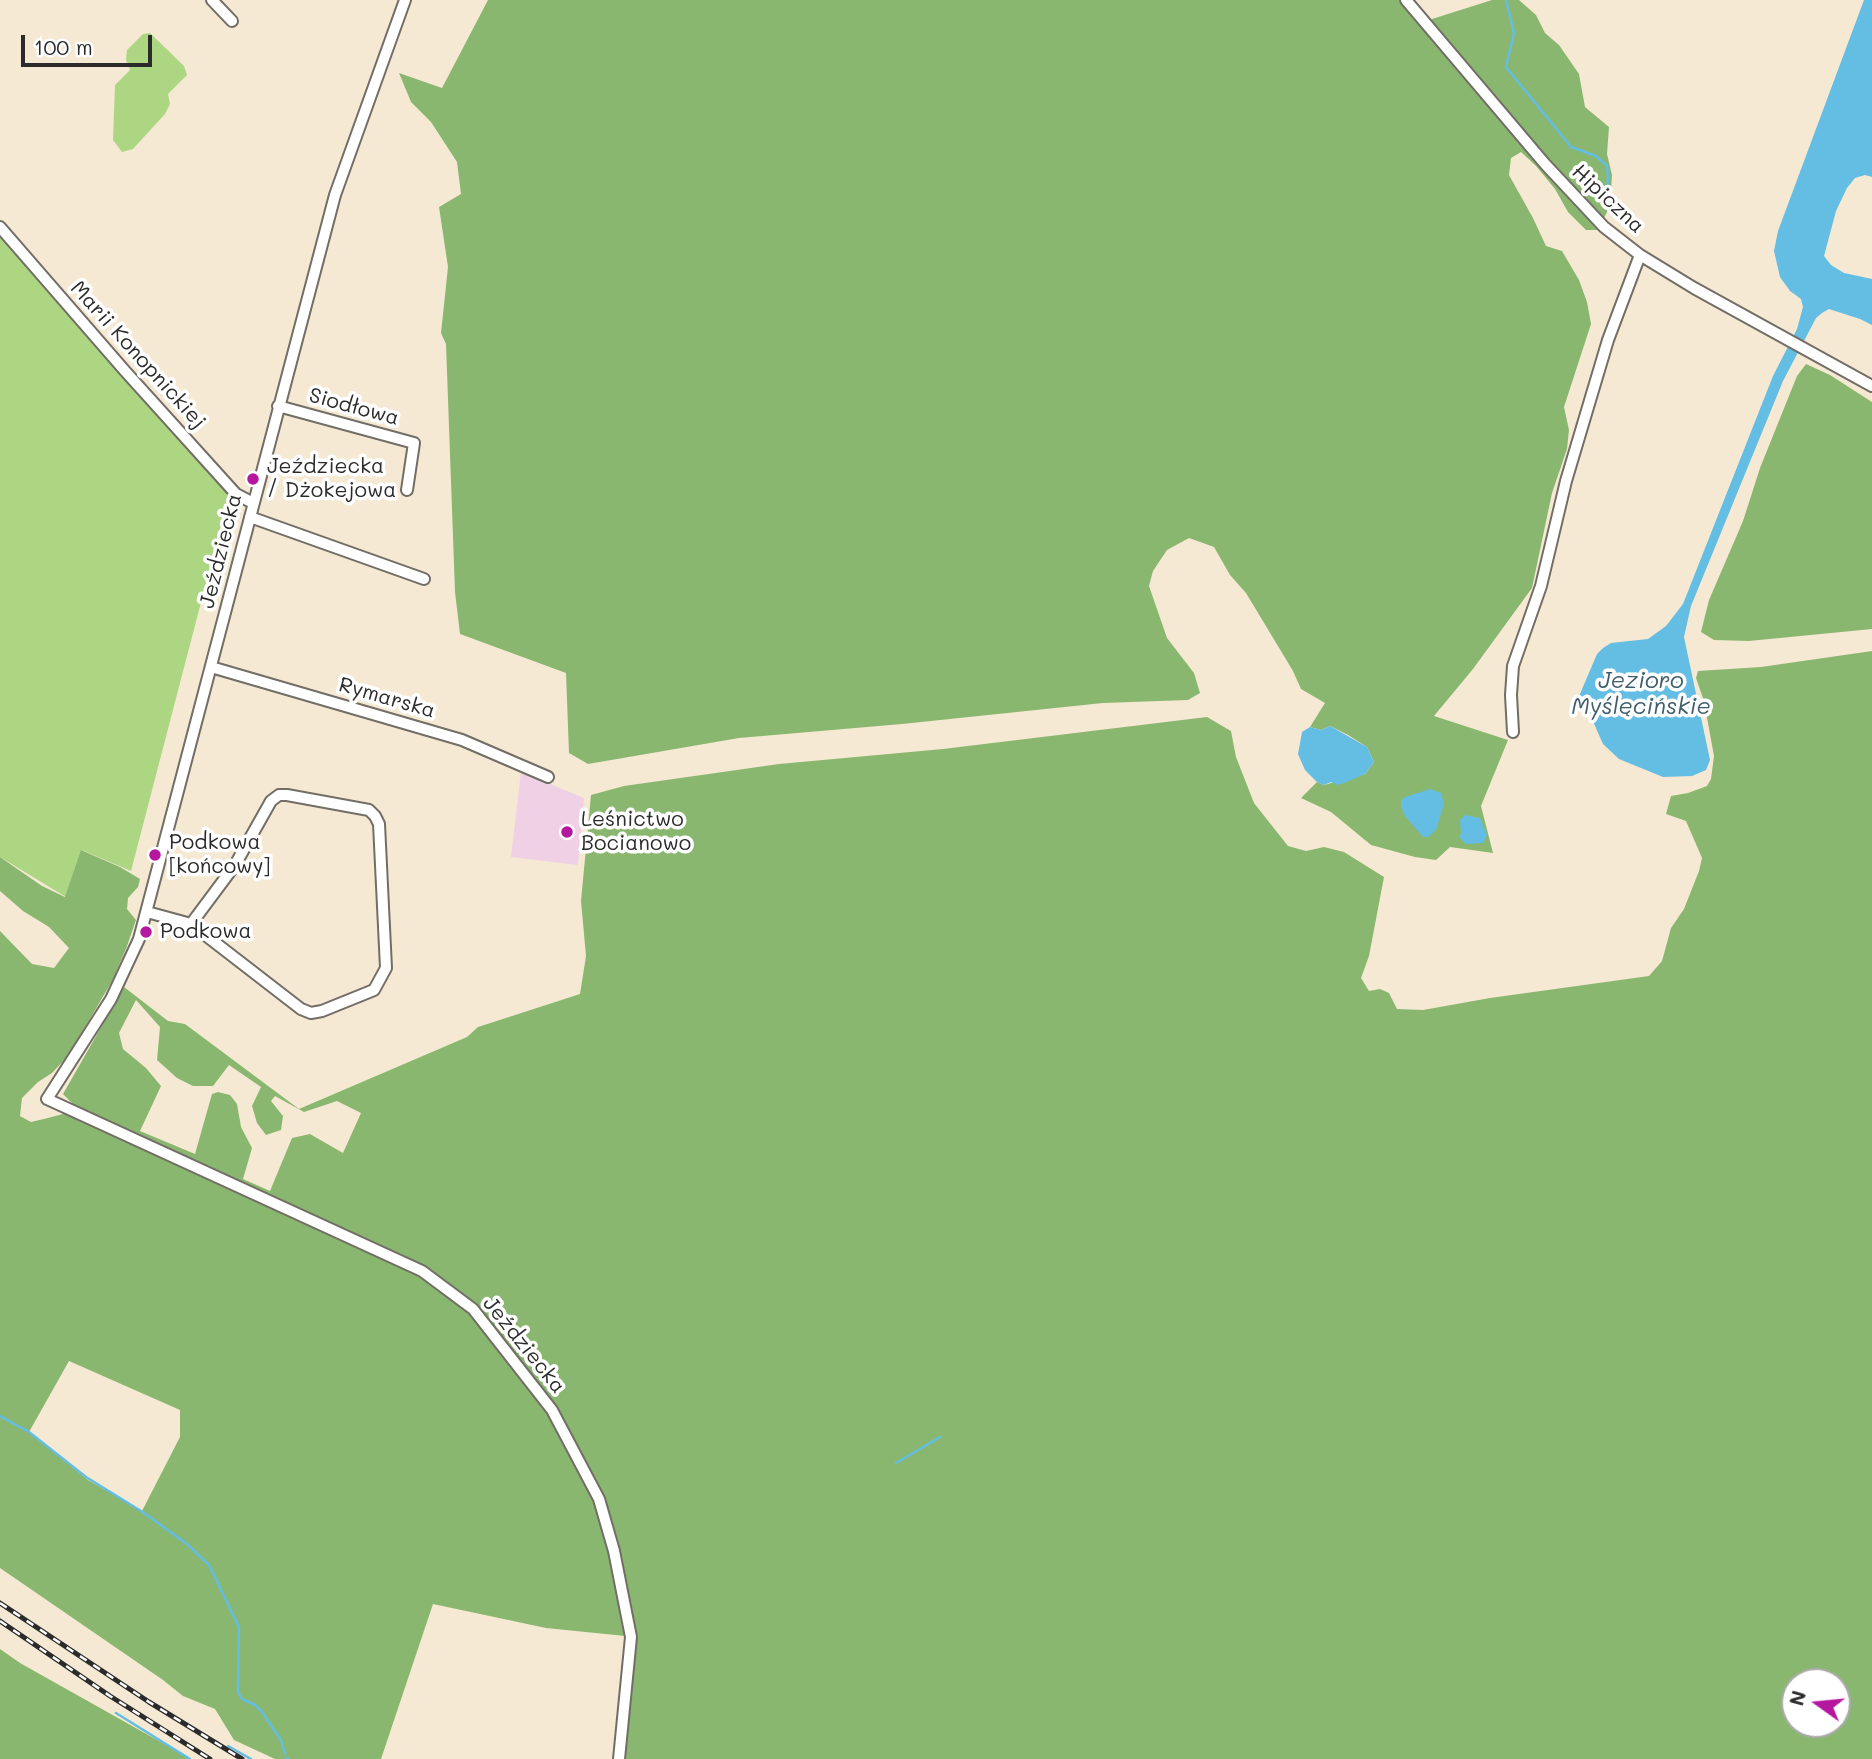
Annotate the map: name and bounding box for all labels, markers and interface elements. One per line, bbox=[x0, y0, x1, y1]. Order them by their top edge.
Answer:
scale bar bbox=[24, 21, 156, 65]
text: 100 m bbox=[34, 33, 93, 60]
street label: Hipiczna bbox=[1567, 159, 1649, 239]
street label: Marii Konopnickiej bbox=[65, 276, 211, 434]
street label: Siodłowa bbox=[306, 383, 402, 431]
place label: Jeździecka / Dżokejowa bbox=[267, 454, 396, 504]
marker: Jeździecka / Dżokejowa bbox=[245, 471, 261, 487]
street label: Jeździecka bbox=[195, 491, 247, 611]
water label: Jezioro Myślęcińskie bbox=[1571, 667, 1711, 721]
street label: Rymarska bbox=[336, 672, 438, 724]
place label: Leśnictwo Bocianowo bbox=[581, 807, 691, 857]
marker: Leśnictwo Bocianowo bbox=[559, 824, 575, 840]
place label: Podkowa [końcowy] bbox=[169, 830, 270, 880]
marker: Podkowa [końcowy] bbox=[147, 847, 163, 863]
place label: Podkowa bbox=[160, 919, 252, 945]
marker: Podkowa bbox=[138, 924, 154, 940]
street label: Jeździecka bbox=[477, 1292, 571, 1398]
north arrow bbox=[1781, 1668, 1851, 1738]
text: N bbox=[1783, 1688, 1811, 1708]

